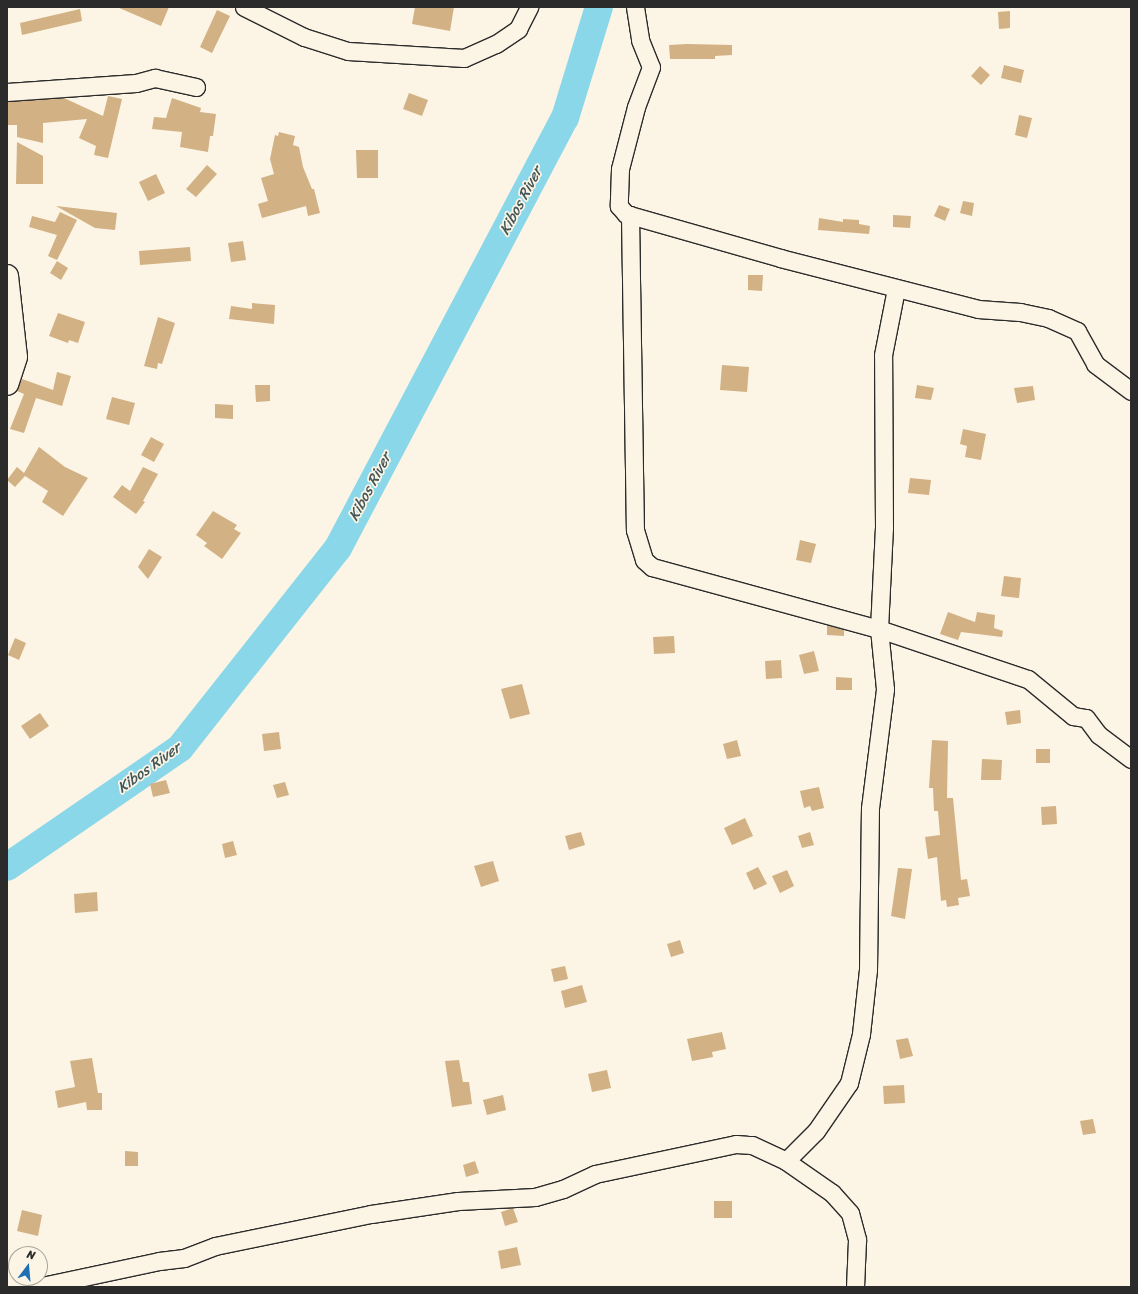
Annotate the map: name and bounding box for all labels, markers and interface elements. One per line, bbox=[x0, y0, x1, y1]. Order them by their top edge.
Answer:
water label: Kibos River bbox=[496, 164, 546, 238]
water label: Kibos River bbox=[345, 450, 395, 524]
water label: Kibos River bbox=[114, 739, 184, 797]
text: N bbox=[25, 1245, 37, 1265]
north arrow bbox=[8, 1246, 48, 1286]

